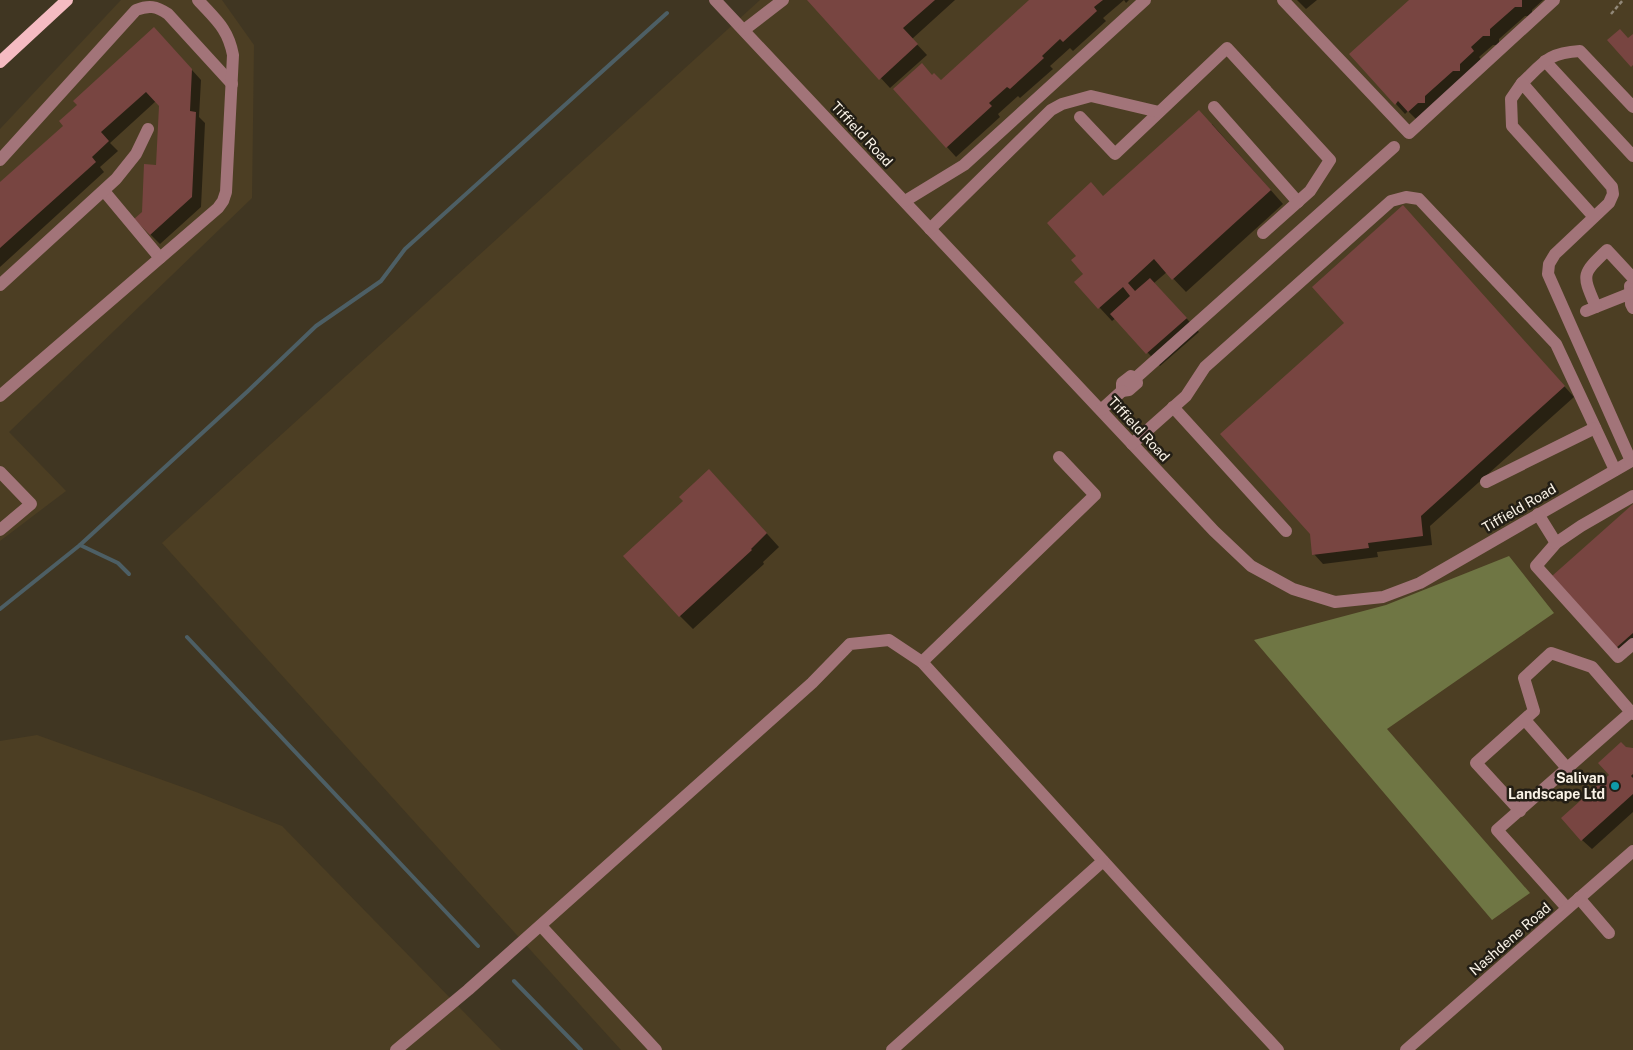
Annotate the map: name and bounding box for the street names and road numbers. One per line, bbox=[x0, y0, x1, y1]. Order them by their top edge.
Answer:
street label: Tiffield Road bbox=[828, 98, 896, 170]
street label: Tiffield Road bbox=[1105, 393, 1173, 465]
street label: Tiffield Road bbox=[1479, 480, 1559, 536]
street label: Nashdene Road bbox=[1466, 899, 1554, 979]

